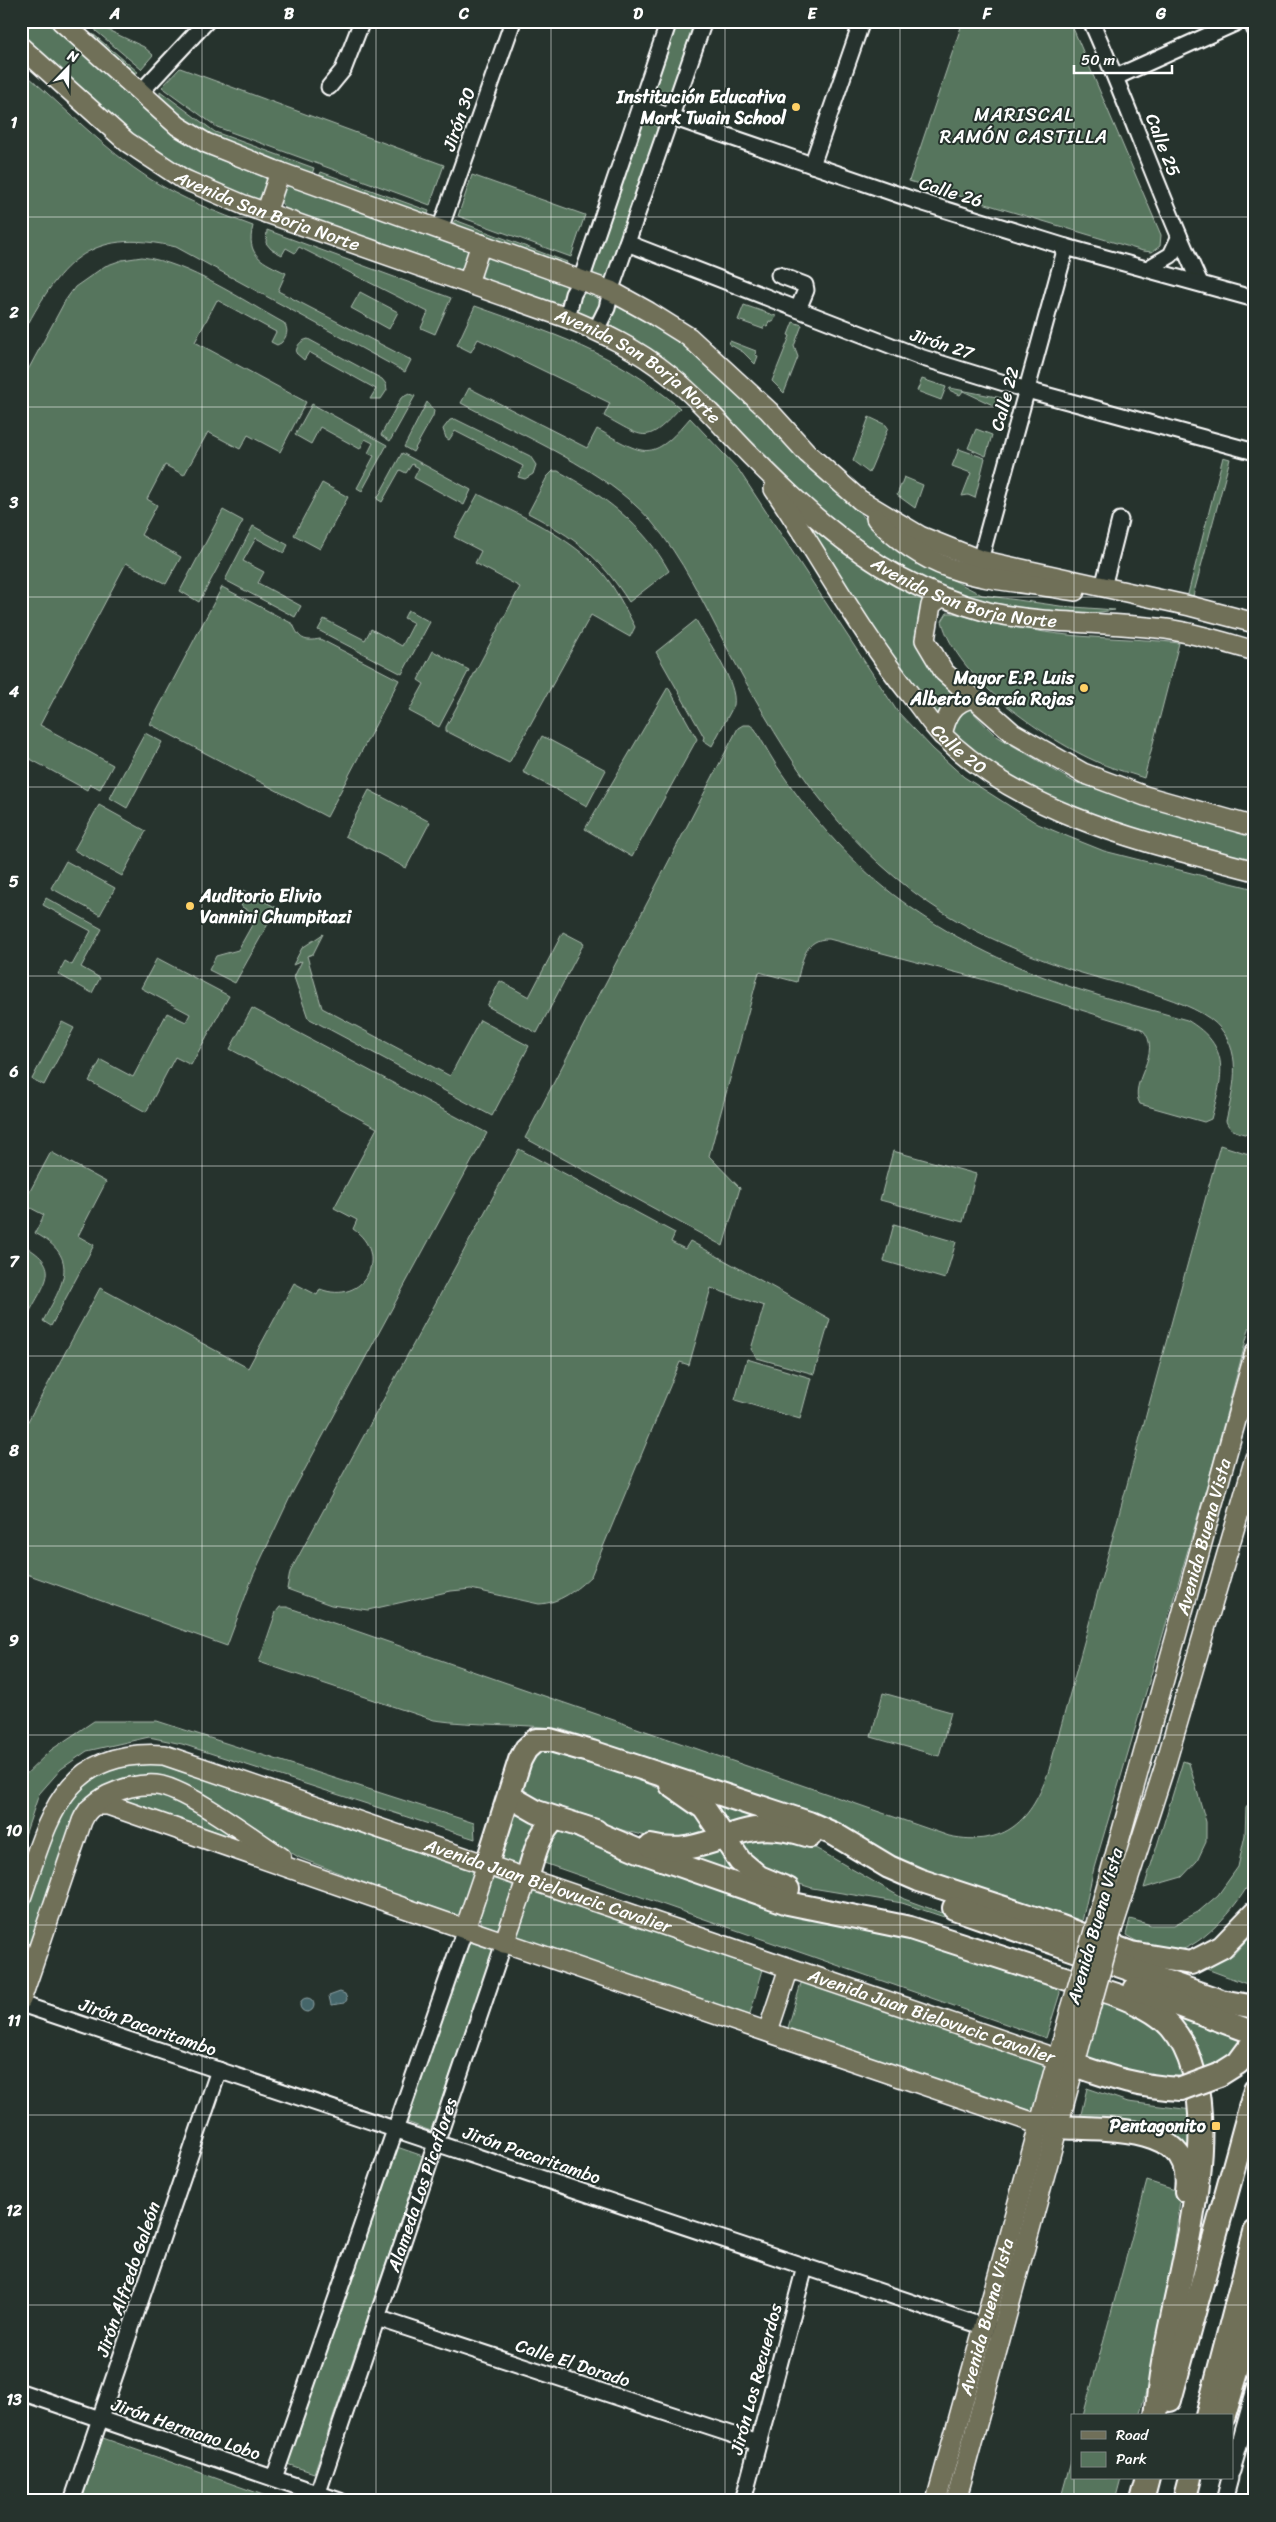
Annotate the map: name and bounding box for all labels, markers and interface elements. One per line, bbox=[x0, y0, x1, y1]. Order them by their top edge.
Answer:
text: A bbox=[109, 0, 120, 28]
text: B bbox=[284, 0, 295, 28]
text: C bbox=[458, 0, 470, 28]
text: D bbox=[633, 0, 643, 28]
text: E bbox=[808, 0, 818, 28]
text: F bbox=[982, 0, 993, 28]
text: G bbox=[1155, 0, 1167, 28]
north arrow bbox=[42, 42, 92, 92]
scale bar bbox=[1074, 42, 1171, 74]
text: N bbox=[63, 43, 83, 70]
text: 50 m bbox=[1081, 47, 1116, 73]
place label: Institución Educativa Mark Twain School bbox=[616, 81, 787, 134]
street label: Jirón 30 bbox=[433, 83, 485, 156]
district label: MARISCAL RAMÓN CASTILLA bbox=[940, 98, 1108, 153]
marker: Institución Educativa Mark Twain School bbox=[790, 101, 802, 113]
text: 1 bbox=[11, 108, 18, 137]
street label: Calle 25 bbox=[1136, 109, 1190, 181]
street label: Avenida San Borja Norte bbox=[167, 161, 364, 260]
street label: Calle 26 bbox=[915, 167, 987, 217]
text: 2 bbox=[8, 298, 19, 327]
street label: Avenida San Borja Norte bbox=[550, 299, 729, 432]
street label: Jirón 27 bbox=[905, 318, 979, 370]
street label: Calle 22 bbox=[981, 363, 1029, 435]
text: 3 bbox=[9, 488, 19, 517]
street label: Avenida San Borja Norte bbox=[864, 547, 1058, 637]
place label: Mayor E.P. Luis Alberto García Rojas bbox=[910, 662, 1075, 715]
text: 4 bbox=[8, 677, 19, 706]
marker: Mayor E.P. Luis Alberto García Rojas bbox=[1078, 682, 1090, 694]
street label: Calle 20 bbox=[922, 716, 994, 783]
text: 5 bbox=[9, 867, 19, 896]
place label: Auditorio Elivio Vannini Chumpitazi bbox=[199, 880, 352, 933]
marker: Auditorio Elivio Vannini Chumpitazi bbox=[184, 900, 196, 912]
text: 6 bbox=[8, 1057, 19, 1086]
text: 7 bbox=[9, 1247, 20, 1276]
text: 8 bbox=[8, 1436, 19, 1465]
street label: Avenida Buena Vista bbox=[1166, 1454, 1241, 1620]
text: 9 bbox=[9, 1626, 19, 1655]
text: 10 bbox=[6, 1816, 22, 1845]
street label: Avenida Juan Bielovucic Cavalier bbox=[419, 1829, 677, 1943]
street label: Avenida Buena Vista bbox=[1057, 1843, 1133, 2009]
street label: Avenida Juan Bielovucic Cavalier bbox=[803, 1959, 1061, 2074]
street label: Jirón Pacaritambo bbox=[74, 1988, 221, 2066]
text: 11 bbox=[7, 2006, 21, 2035]
street label: Alameda Los Picaflores bbox=[377, 2093, 467, 2277]
place label: Pentagonito bbox=[1110, 2110, 1207, 2142]
street label: Jirón Pacaritambo bbox=[458, 2116, 605, 2194]
marker: Pentagonito bbox=[1210, 2120, 1222, 2132]
text: 12 bbox=[6, 2196, 23, 2225]
street label: Jirón Alfredo Galeón bbox=[86, 2197, 170, 2362]
street label: Avenida Buena Vista bbox=[949, 2234, 1024, 2400]
street label: Jirón Los Recuerdos bbox=[720, 2299, 792, 2459]
street label: Calle El Dorado bbox=[511, 2329, 635, 2397]
text: 13 bbox=[6, 2385, 22, 2414]
street label: Jirón Hermano Lobo bbox=[106, 2388, 265, 2470]
legend bbox=[1071, 2414, 1234, 2480]
text: Road bbox=[1116, 2422, 1149, 2448]
text: Park bbox=[1116, 2446, 1147, 2472]

